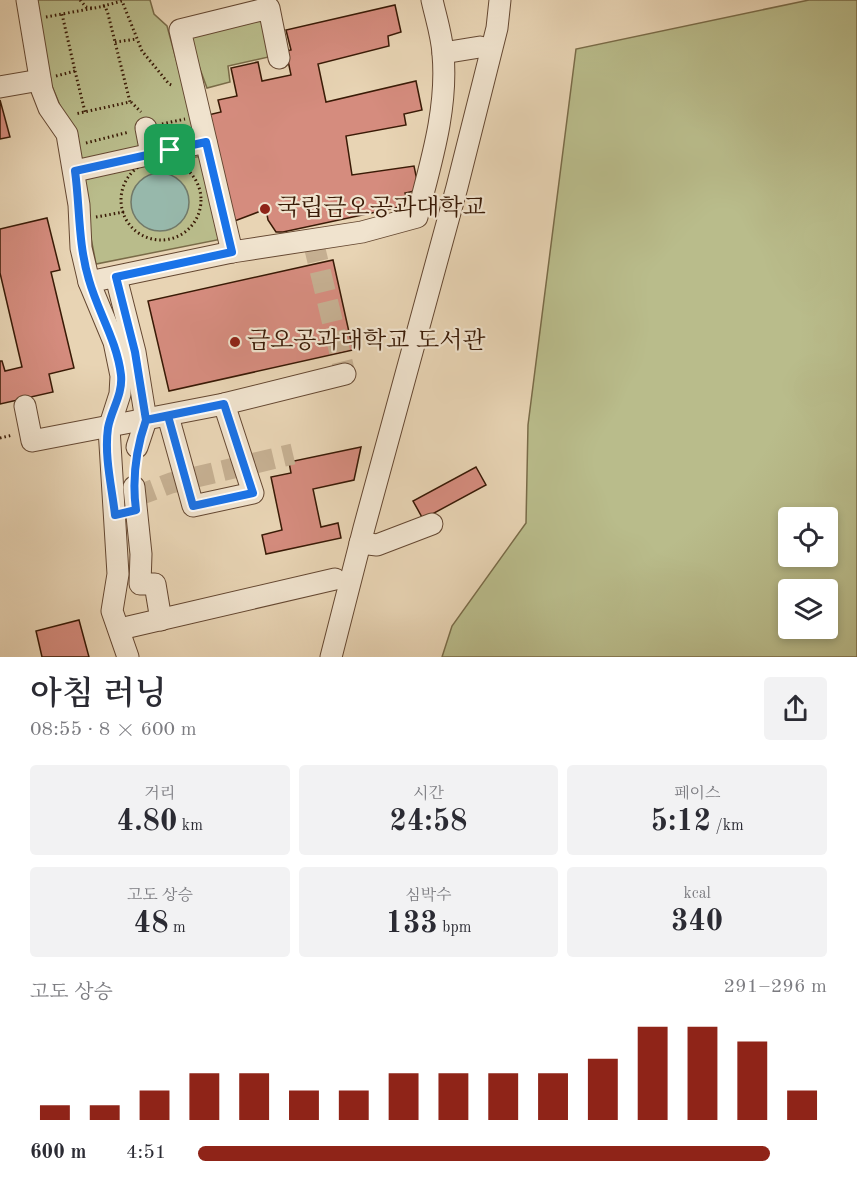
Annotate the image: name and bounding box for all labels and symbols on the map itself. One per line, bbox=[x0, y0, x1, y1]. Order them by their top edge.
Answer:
pin bbox=[144, 124, 195, 175]
place label: 국립금오공과대학교 bbox=[277, 195, 486, 221]
marker: 국립금오공과대학교 bbox=[258, 202, 272, 216]
place label: 금오공과대학교 도서관 bbox=[247, 328, 486, 354]
marker: 금오공과대학교 도서관 bbox=[228, 335, 242, 349]

